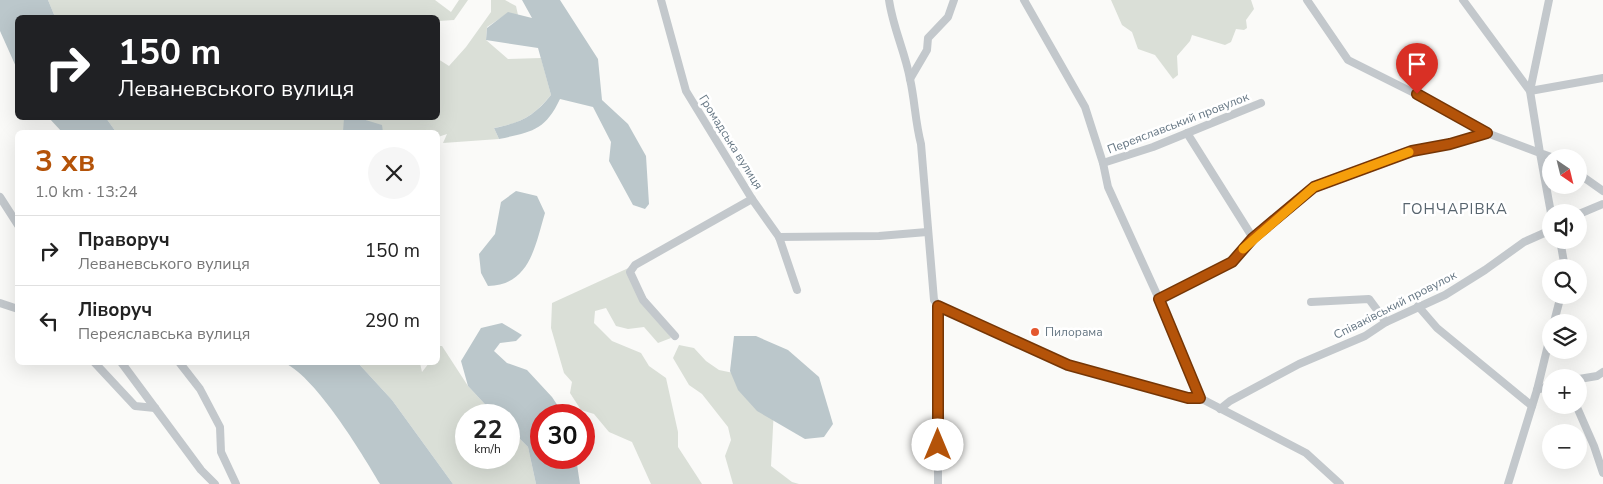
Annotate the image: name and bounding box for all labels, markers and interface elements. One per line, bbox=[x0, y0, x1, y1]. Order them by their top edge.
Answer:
text: 150 m bbox=[118, 29, 221, 76]
icon: right bbox=[35, 35, 100, 100]
pin bbox=[1396, 43, 1438, 94]
icon: arrive bbox=[1403, 50, 1431, 78]
text: Леваневського вулиця bbox=[118, 74, 354, 104]
street label: Переяславський провулок bbox=[1105, 88, 1252, 157]
street label: Громадська вулиця bbox=[695, 92, 767, 192]
text: 3 хв bbox=[35, 141, 95, 182]
button: close bbox=[368, 147, 420, 199]
north arrow bbox=[1542, 149, 1588, 194]
map controls bbox=[1542, 149, 1587, 469]
text: 1.0 km · 13:24 bbox=[35, 181, 138, 203]
district label: ГОНЧАРІВКА bbox=[1402, 199, 1508, 219]
button: sound bbox=[1542, 204, 1587, 249]
text: Праворуч bbox=[78, 227, 170, 253]
icon: right bbox=[35, 237, 63, 265]
text: 150 m bbox=[365, 238, 420, 264]
text: Леваневського вулиця bbox=[78, 253, 250, 275]
button: search bbox=[1542, 259, 1587, 304]
street label: Співаківський провулок bbox=[1331, 267, 1460, 343]
text: Ліворуч bbox=[78, 297, 152, 323]
icon: left bbox=[35, 307, 63, 335]
text: 290 m bbox=[365, 308, 420, 334]
button: layers bbox=[1542, 314, 1587, 359]
text: Переяславська вулиця bbox=[78, 323, 250, 345]
place label: Пилорама bbox=[1045, 324, 1103, 340]
marker: Пилорама bbox=[1029, 326, 1041, 338]
button: + bbox=[1542, 369, 1587, 414]
speed limit sign: 30 bbox=[530, 404, 595, 469]
text: 22 bbox=[472, 413, 503, 447]
position arrow bbox=[911, 418, 963, 470]
button: − bbox=[1542, 424, 1587, 469]
text: km/h bbox=[474, 441, 501, 457]

